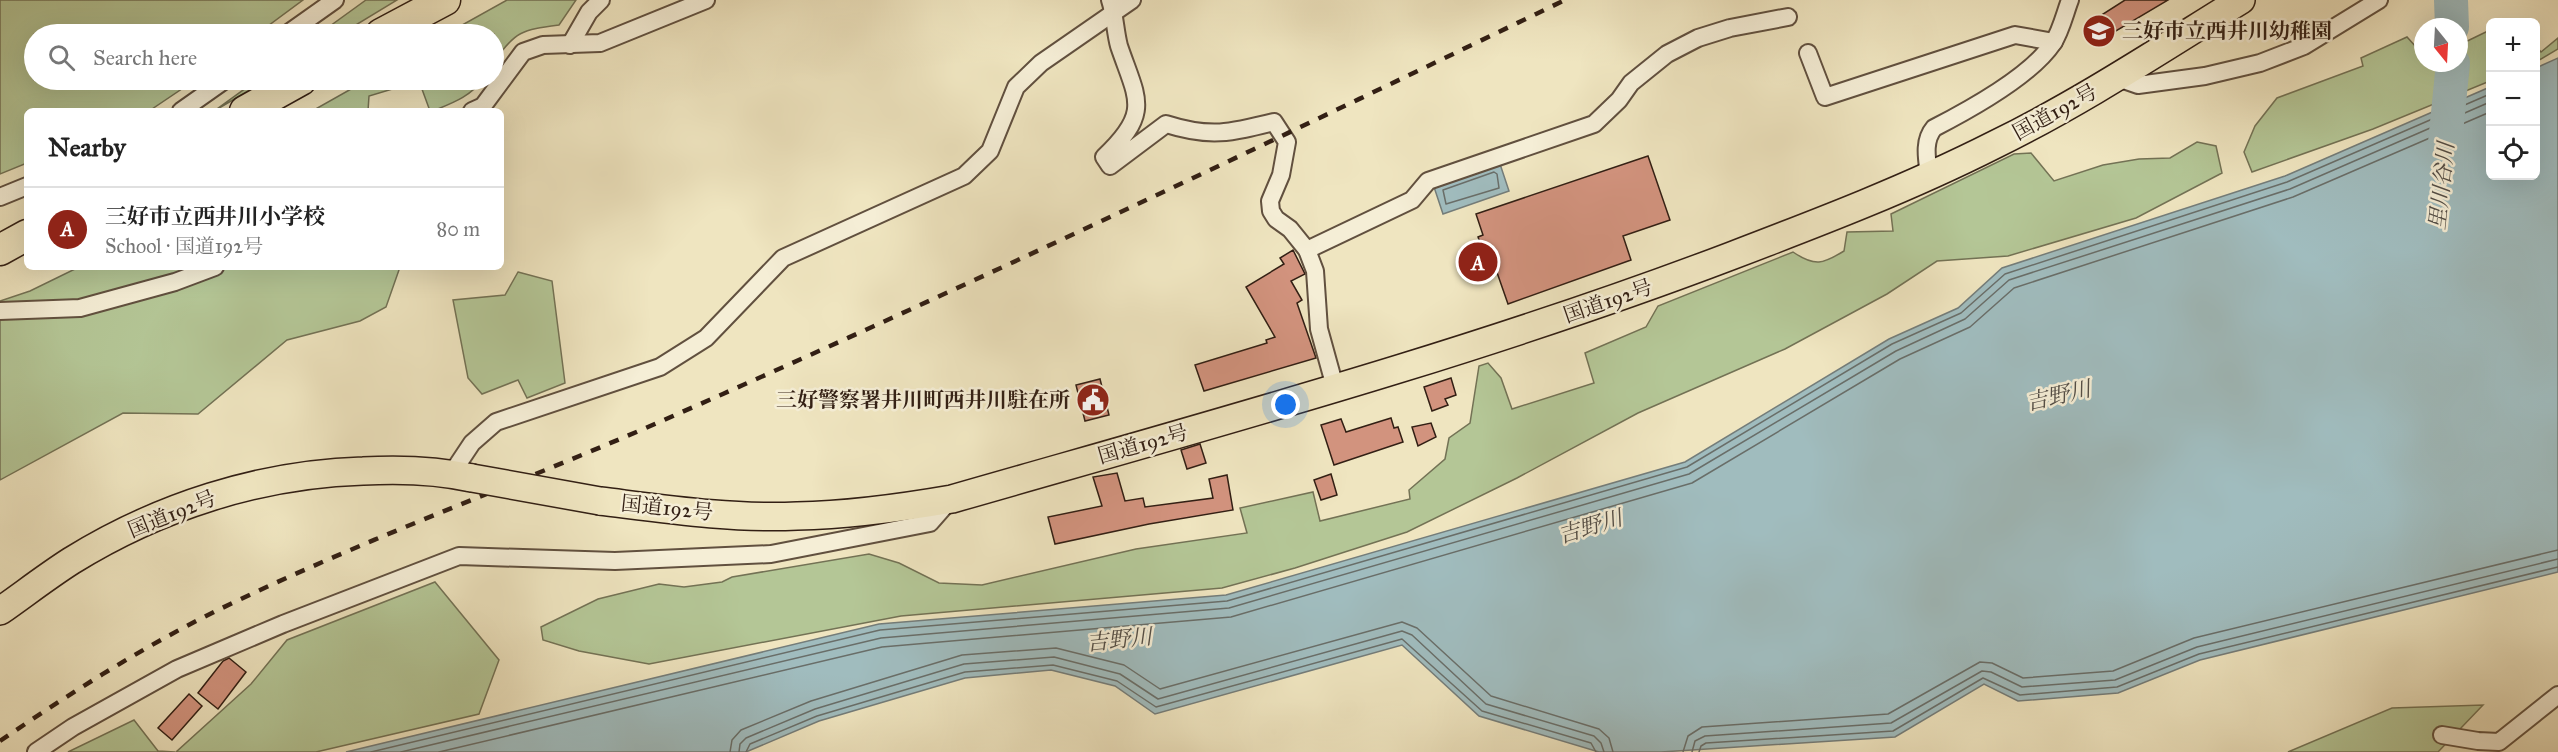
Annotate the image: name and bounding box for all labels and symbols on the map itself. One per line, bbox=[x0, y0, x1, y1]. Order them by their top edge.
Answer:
school or university icon: 三好市立西井川幼稚園 bbox=[2081, 13, 2117, 49]
place label: 三好市立西井川幼稚園 bbox=[2122, 18, 2332, 44]
north arrow bbox=[2414, 18, 2468, 72]
street label: 国道192号 bbox=[2008, 78, 2102, 146]
water label: 里川谷川 bbox=[2423, 139, 2460, 231]
pin: A bbox=[1458, 240, 1498, 284]
street label: 国道192号 bbox=[1560, 274, 1656, 328]
water label: 吉野川 bbox=[2023, 374, 2095, 416]
public building icon: 三好警察署井川町西井川駐在所 bbox=[1075, 382, 1111, 418]
place label: 三好警察署井川町西井川駐在所 bbox=[776, 387, 1070, 413]
your location bbox=[1271, 390, 1300, 419]
street label: 国道192号 bbox=[1095, 419, 1191, 469]
street label: 国道192号 bbox=[124, 485, 220, 543]
street label: 国道192号 bbox=[620, 490, 714, 526]
water label: 吉野川 bbox=[1555, 503, 1628, 549]
water label: 吉野川 bbox=[1085, 622, 1155, 656]

